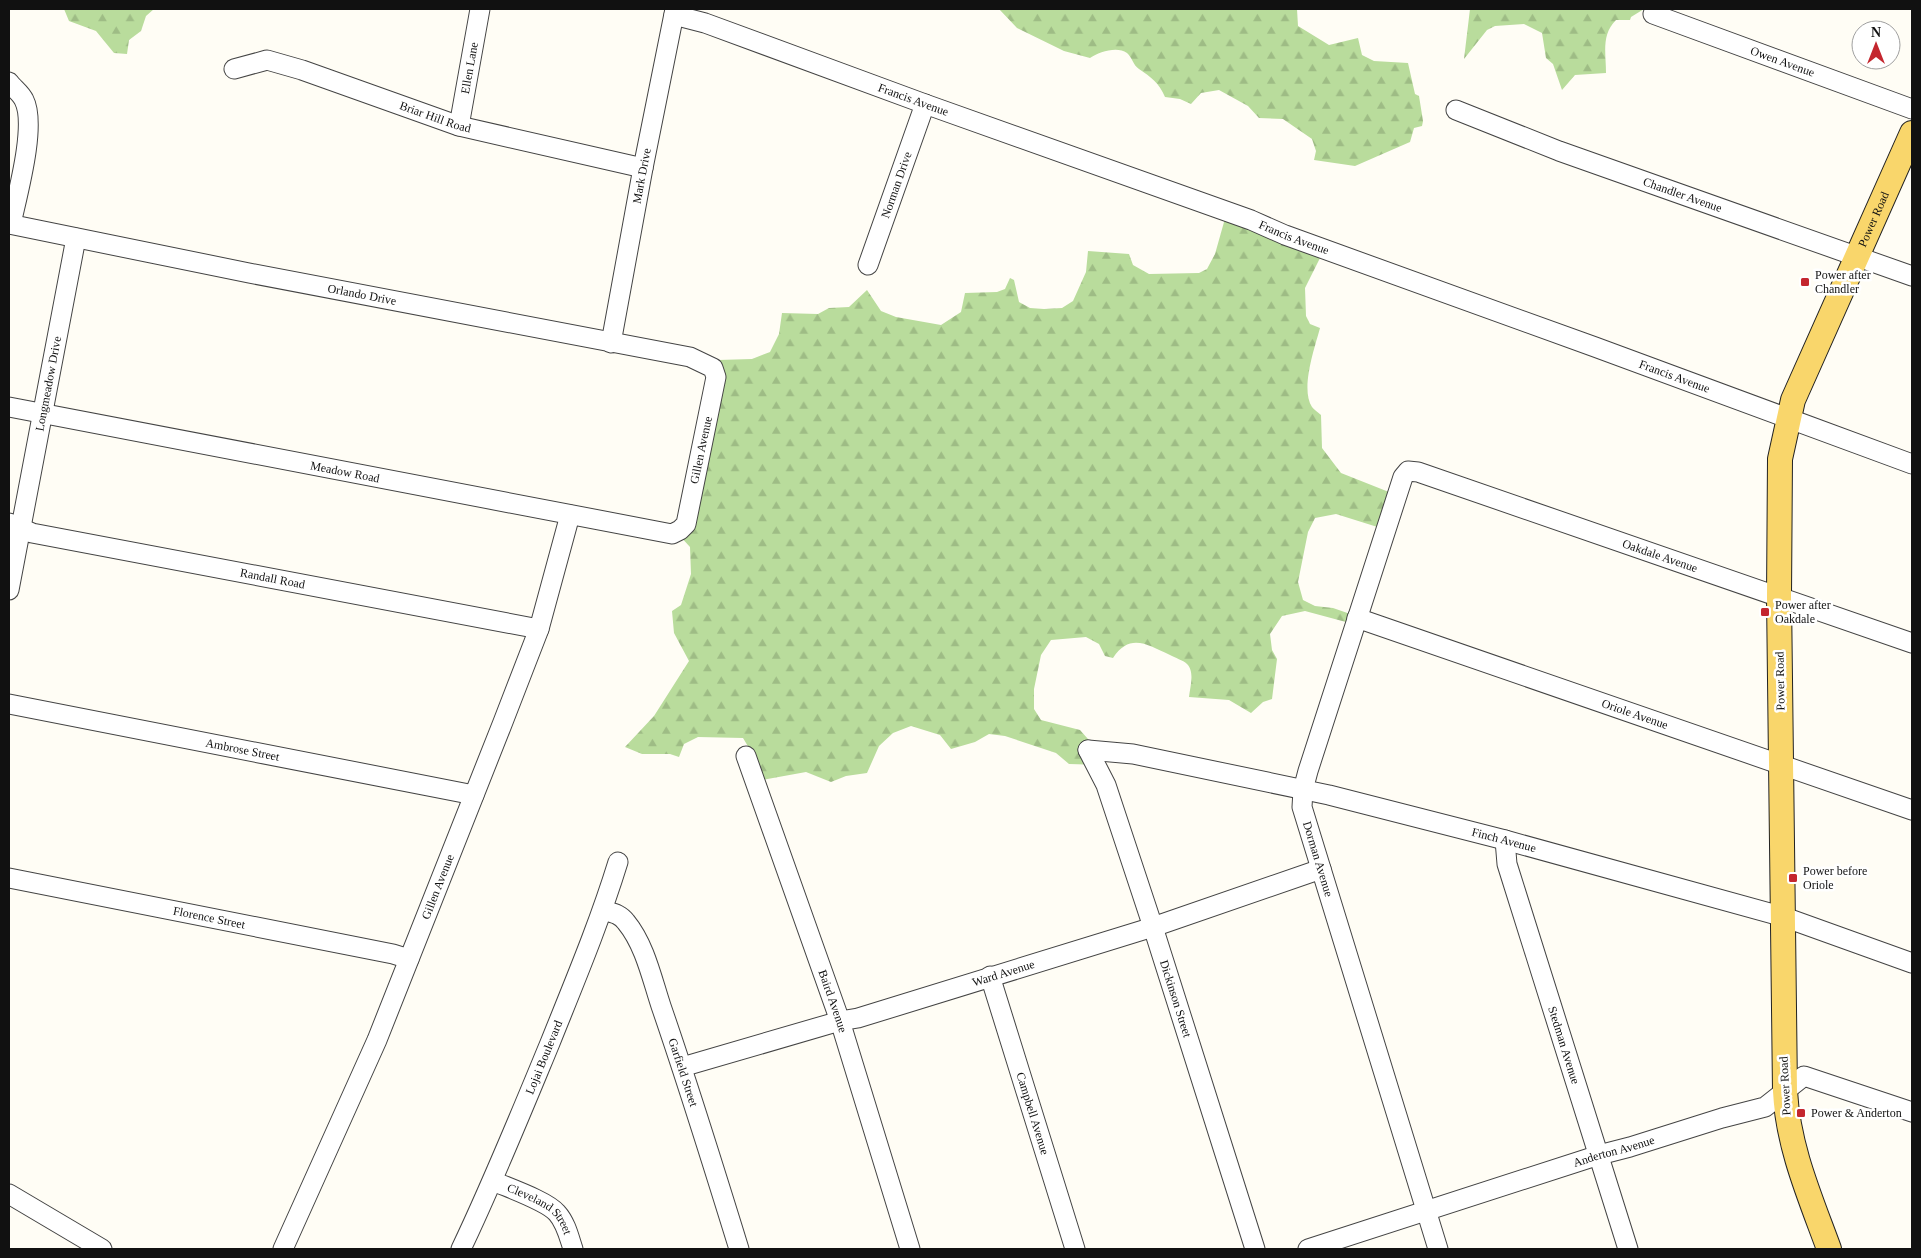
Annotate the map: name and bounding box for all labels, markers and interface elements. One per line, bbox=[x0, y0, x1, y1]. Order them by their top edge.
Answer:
north arrow bbox=[1851, 20, 1901, 70]
text: N bbox=[1871, 25, 1881, 40]
street label: Ellen Lane bbox=[458, 41, 481, 95]
street label: Owen Avenue bbox=[1748, 43, 1817, 80]
street label: Francis Avenue bbox=[876, 80, 951, 119]
street label: Briar Hill Road bbox=[398, 98, 472, 136]
street label: Mark Drive bbox=[630, 147, 654, 205]
street label: Norman Drive bbox=[878, 150, 915, 220]
street label: Chandler Avenue bbox=[1641, 174, 1724, 215]
street label: Power Road bbox=[1855, 189, 1892, 249]
street label: Francis Avenue bbox=[1257, 217, 1331, 257]
place label: Power after Chandler bbox=[1815, 268, 1871, 296]
marker: Power after Chandler bbox=[1799, 276, 1811, 288]
street label: Orlando Drive bbox=[326, 281, 398, 308]
street label: Longmeadow Drive bbox=[32, 335, 64, 432]
street label: Francis Avenue bbox=[1637, 357, 1712, 396]
street label: Gillen Avenue bbox=[687, 415, 715, 485]
street label: Meadow Road bbox=[309, 458, 381, 486]
street label: Oakdale Avenue bbox=[1620, 536, 1699, 575]
street label: Randall Road bbox=[239, 566, 306, 592]
place label: Power after Oakdale bbox=[1775, 598, 1831, 626]
marker: Power after Oakdale bbox=[1759, 606, 1771, 618]
street label: Power Road bbox=[1772, 651, 1788, 711]
street label: Oriole Avenue bbox=[1600, 696, 1670, 732]
street label: Ambrose Street bbox=[204, 736, 281, 764]
street label: Dorman Avenue bbox=[1300, 820, 1336, 898]
street label: Finch Avenue bbox=[1470, 825, 1538, 855]
street label: Gillen Avenue bbox=[419, 852, 457, 921]
place label: Power before Oriole bbox=[1803, 864, 1867, 892]
marker: Power before Oriole bbox=[1787, 872, 1799, 884]
street label: Florence Street bbox=[172, 904, 247, 932]
street label: Ward Avenue bbox=[971, 957, 1036, 989]
street label: Dickinson Street bbox=[1157, 958, 1195, 1040]
street label: Baird Avenue bbox=[815, 968, 850, 1034]
street label: Stedman Avenue bbox=[1545, 1005, 1583, 1086]
street label: Lojai Boulevard bbox=[523, 1018, 565, 1096]
street label: Garfield Street bbox=[665, 1036, 701, 1109]
street label: Power Road bbox=[1776, 1056, 1794, 1116]
street label: Campbell Avenue bbox=[1013, 1071, 1052, 1156]
place label: Power & Anderton bbox=[1811, 1106, 1902, 1120]
marker: Power & Anderton bbox=[1795, 1107, 1807, 1119]
street label: Anderton Avenue bbox=[1571, 1133, 1656, 1170]
street label: Cleveland Street bbox=[505, 1181, 575, 1237]

